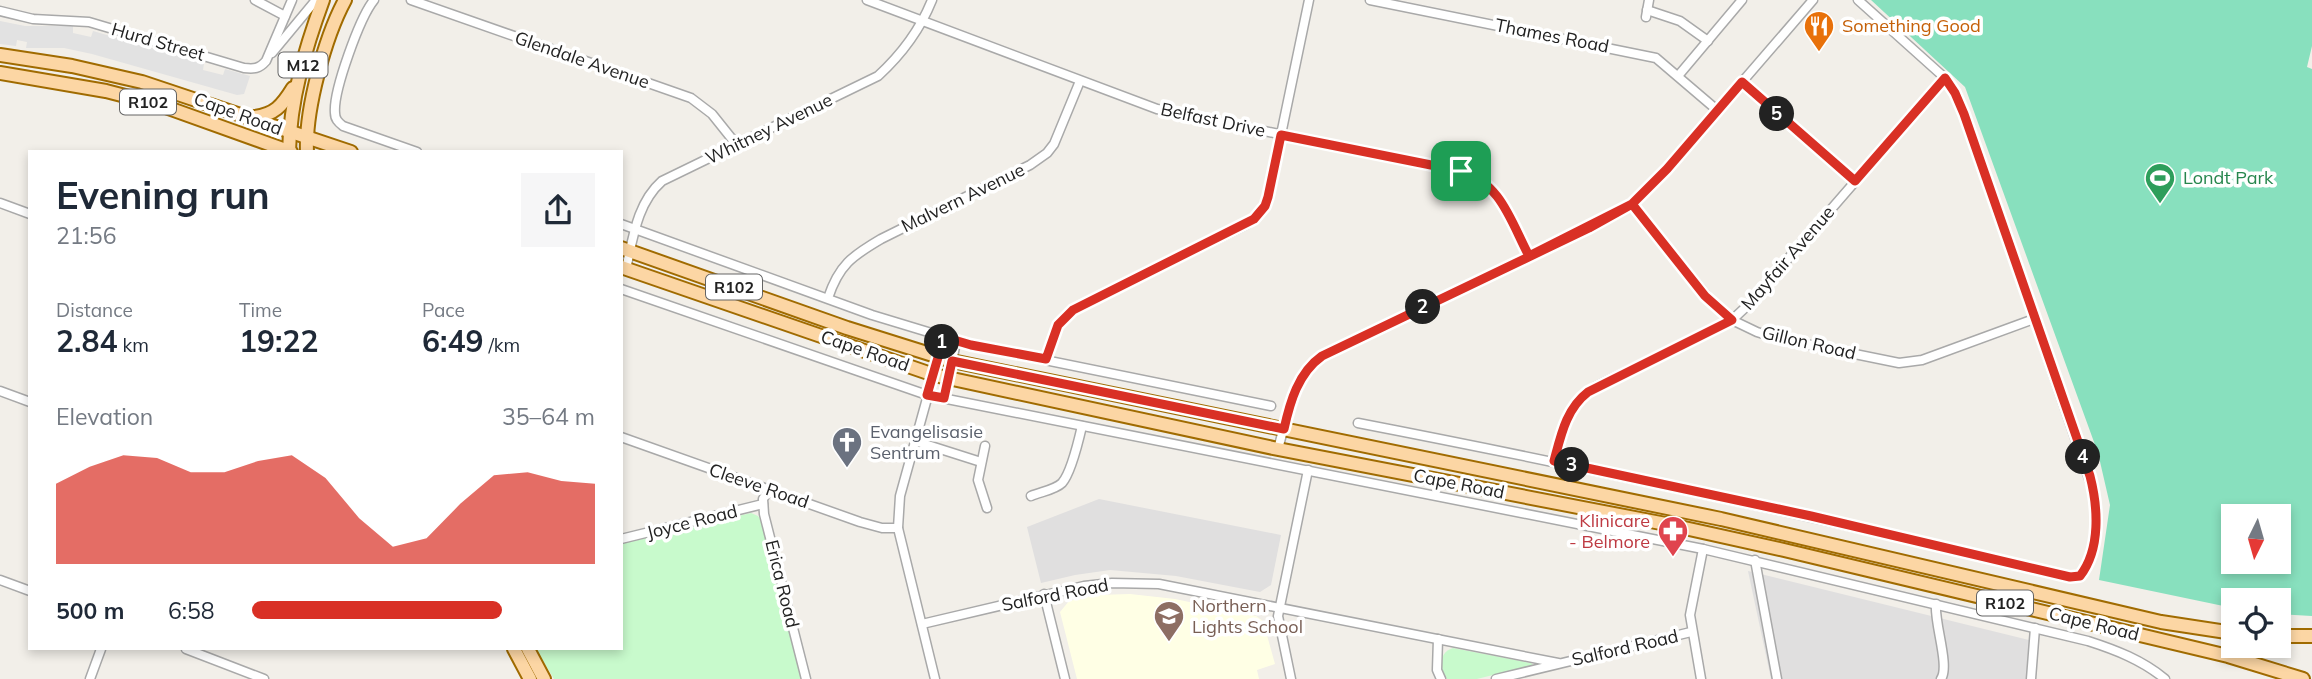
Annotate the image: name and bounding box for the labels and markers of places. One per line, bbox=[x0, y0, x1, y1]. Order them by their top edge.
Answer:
restaurant icon: Something Good bbox=[1802, 9, 1836, 53]
place label: Something Good bbox=[1842, 14, 1981, 37]
pin: 5 bbox=[1760, 96, 1795, 132]
pin bbox=[1431, 141, 1491, 201]
sports icon: Londt Park bbox=[2143, 161, 2177, 205]
place label: Londt Park bbox=[2183, 166, 2274, 189]
pin: 2 bbox=[1406, 290, 1440, 324]
pin: 1 bbox=[925, 324, 960, 360]
place label: Evangelisasie Sentrum bbox=[870, 420, 983, 464]
church icon: Evangelisasie Sentrum bbox=[830, 425, 864, 469]
pin: 4 bbox=[2066, 440, 2100, 475]
pin: 3 bbox=[1554, 448, 1590, 482]
place label: Klinicare - Belmore bbox=[1569, 509, 1650, 553]
pharmacy icon: Klinicare - Belmore bbox=[1656, 514, 1690, 558]
place label: Northern Lights School bbox=[1192, 594, 1303, 638]
school or university icon: Northern Lights School bbox=[1152, 599, 1186, 643]

